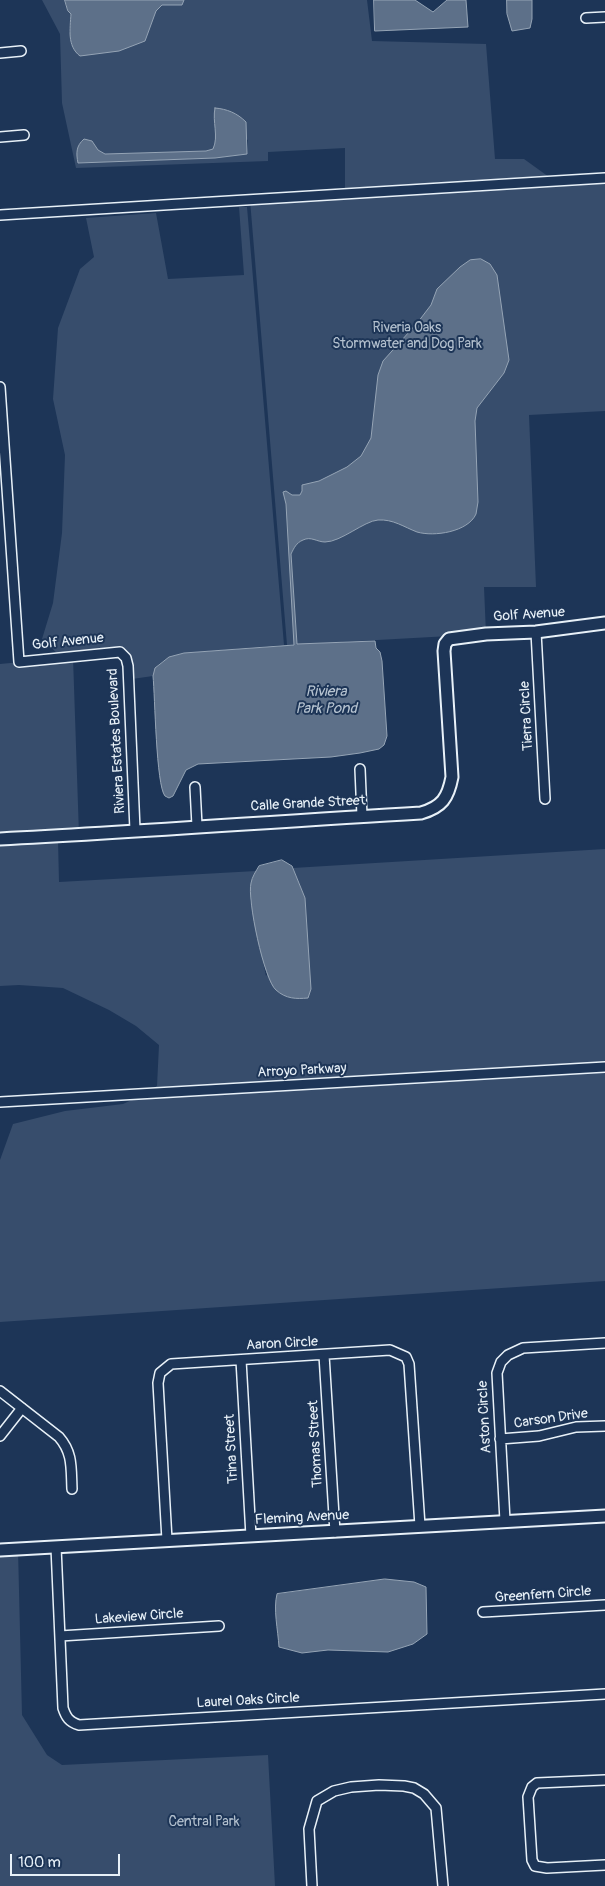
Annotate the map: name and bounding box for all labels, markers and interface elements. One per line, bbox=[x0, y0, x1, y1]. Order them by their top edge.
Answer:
park label: Riveria Oaks Stormwater and Dog Park bbox=[332, 320, 482, 352]
street label: Golf Avenue bbox=[493, 604, 565, 626]
street label: Golf Avenue bbox=[31, 630, 105, 654]
street label: Riviera Estates Boulevard bbox=[105, 668, 129, 814]
street label: Tierra Circle bbox=[517, 681, 537, 751]
water label: Riviera Park Pond bbox=[295, 683, 357, 718]
street label: Calle Grande Street bbox=[250, 793, 366, 815]
street label: Arroyo Parkway bbox=[257, 1060, 347, 1082]
street label: Aaron Circle bbox=[246, 1334, 318, 1354]
street label: Aston Circle bbox=[475, 1380, 495, 1454]
street label: Thomas Street bbox=[305, 1400, 327, 1488]
street label: Carson Drive bbox=[513, 1405, 589, 1433]
street label: Trina Street bbox=[222, 1414, 242, 1484]
street label: Fleming Avenue bbox=[254, 1507, 350, 1529]
street label: Greenfern Circle bbox=[494, 1583, 592, 1607]
street label: Lakeview Circle bbox=[94, 1606, 184, 1628]
street label: Laurel Oaks Circle bbox=[196, 1690, 300, 1712]
park label: Central Park bbox=[168, 1814, 240, 1830]
scale bar bbox=[12, 1844, 122, 1876]
text: 100 m bbox=[18, 1853, 61, 1872]

